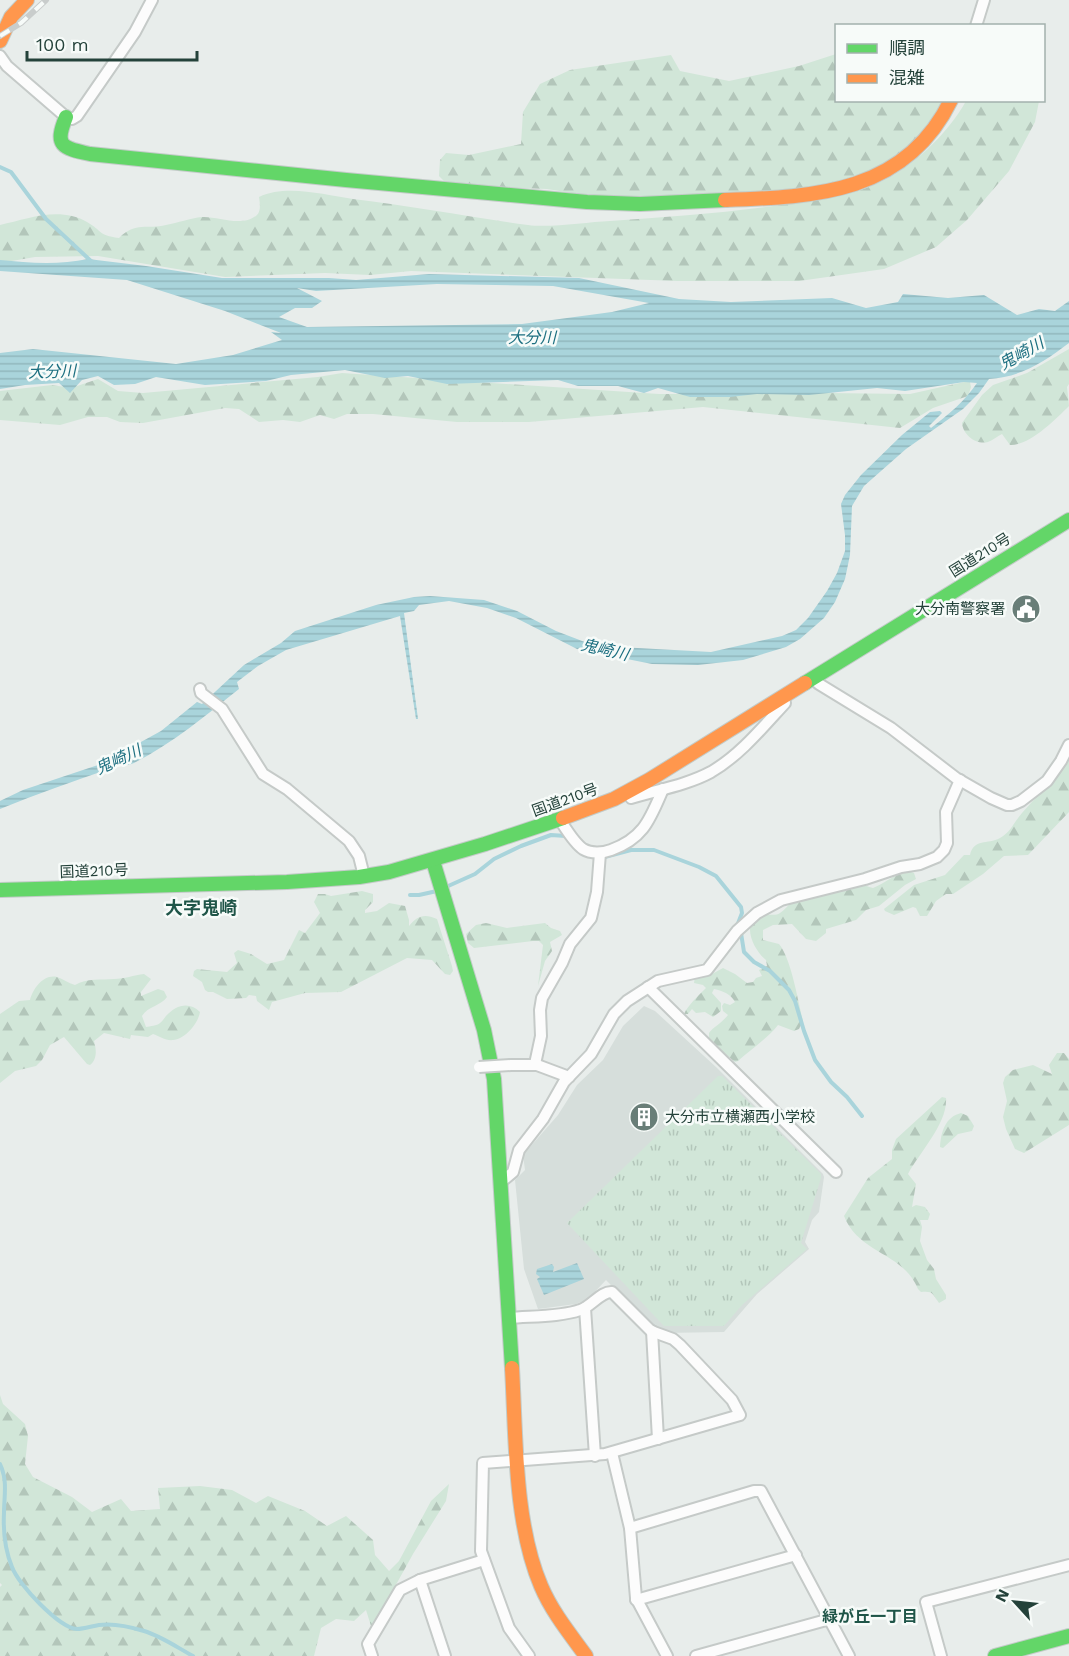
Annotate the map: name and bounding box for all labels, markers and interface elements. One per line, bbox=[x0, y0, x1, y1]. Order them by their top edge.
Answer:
scale bar bbox=[27, 24, 196, 62]
legend bbox=[835, 24, 1045, 102]
text: 100 m bbox=[36, 34, 89, 55]
text: 順調 bbox=[889, 37, 925, 58]
text: 混雑 bbox=[889, 67, 925, 88]
water label: 大分川 bbox=[508, 328, 558, 347]
water label: 鬼崎川 bbox=[996, 333, 1049, 373]
water label: 大分川 bbox=[28, 361, 78, 382]
street label: 国道210号 bbox=[946, 529, 1014, 581]
public building icon: 大分南警察署 bbox=[1010, 593, 1042, 625]
place label: 大分南警察署 bbox=[915, 600, 1005, 618]
water label: 鬼崎川 bbox=[579, 635, 632, 665]
water label: 鬼崎川 bbox=[92, 740, 146, 778]
street label: 国道210号 bbox=[530, 780, 600, 820]
street label: 国道210号 bbox=[59, 861, 129, 881]
district label: 大字鬼崎 bbox=[165, 897, 237, 918]
building icon: 大分市立横瀬西小学校 bbox=[628, 1101, 660, 1133]
place label: 大分市立横瀬西小学校 bbox=[665, 1108, 815, 1126]
north arrow bbox=[985, 1572, 1045, 1632]
text: N bbox=[991, 1586, 1013, 1605]
district label: 緑が丘一丁目 bbox=[822, 1607, 918, 1626]

